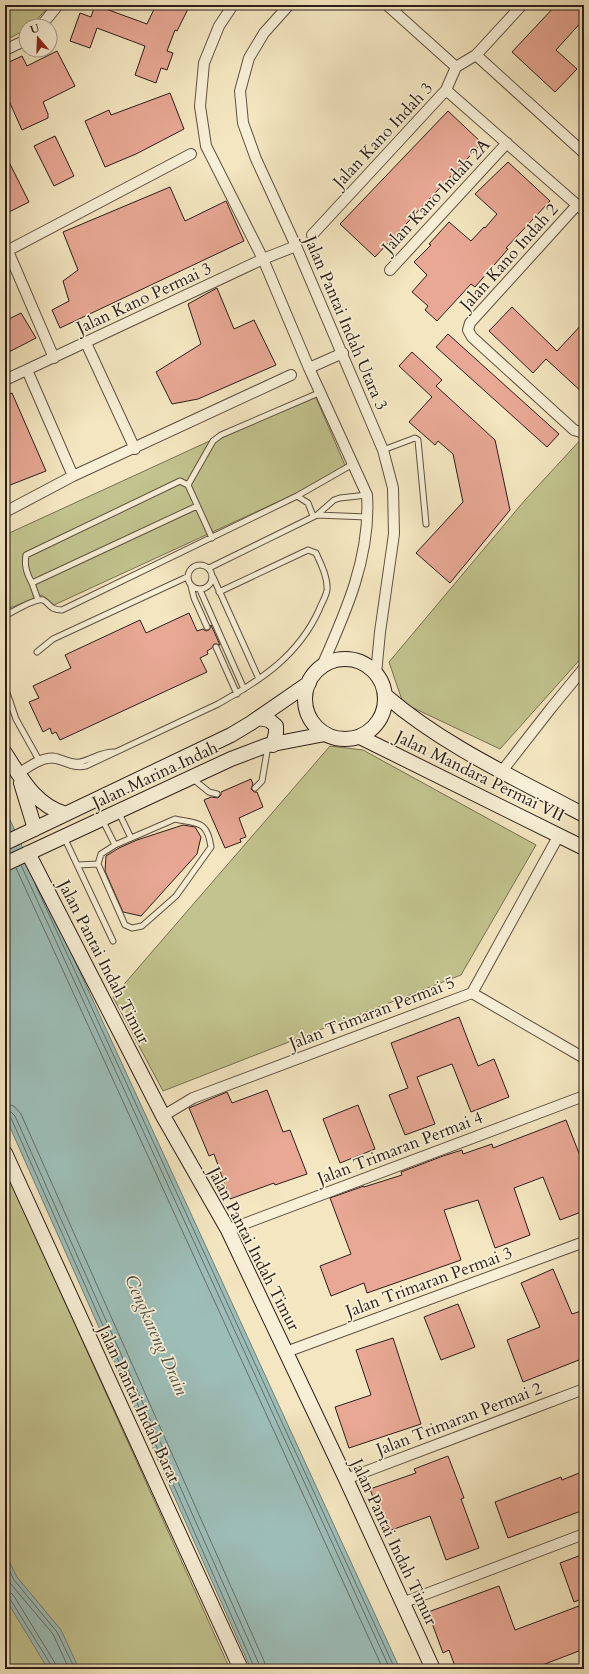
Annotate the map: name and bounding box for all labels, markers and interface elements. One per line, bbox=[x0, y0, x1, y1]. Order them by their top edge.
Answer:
north arrow bbox=[18, 18, 58, 58]
text: U bbox=[28, 20, 42, 38]
street label: Jalan Kano Indah 3 bbox=[326, 77, 438, 195]
street label: Jalan Kano Indah 2A bbox=[375, 133, 496, 261]
street label: Jalan Kano Indah 2 bbox=[453, 198, 564, 318]
street label: Jalan Pantai Indah Utara 3 bbox=[298, 230, 393, 414]
street label: Jalan Kano Permai 3 bbox=[70, 257, 215, 341]
street label: Jalan Mandara Permai VII bbox=[389, 724, 569, 827]
street label: Jalan Marina Indah bbox=[86, 736, 222, 815]
street label: Jalan Pantai Indah Timur bbox=[51, 873, 156, 1049]
street label: Jalan Trimaran Permai 5 bbox=[283, 971, 458, 1056]
street label: Jalan Trimaran Permai 4 bbox=[311, 1106, 486, 1191]
street label: Jalan Pantai Indah Timur bbox=[201, 1160, 306, 1336]
street label: Jalan Trimaran Permai 3 bbox=[340, 1241, 515, 1324]
water label: Cengkareng Drain bbox=[118, 1271, 194, 1399]
street label: Jalan Pantai Indah Barat bbox=[91, 1319, 186, 1487]
street label: Jalan Trimaran Permai 2 bbox=[370, 1377, 545, 1462]
street label: Jalan Pantai Indah Timur bbox=[344, 1452, 443, 1630]

